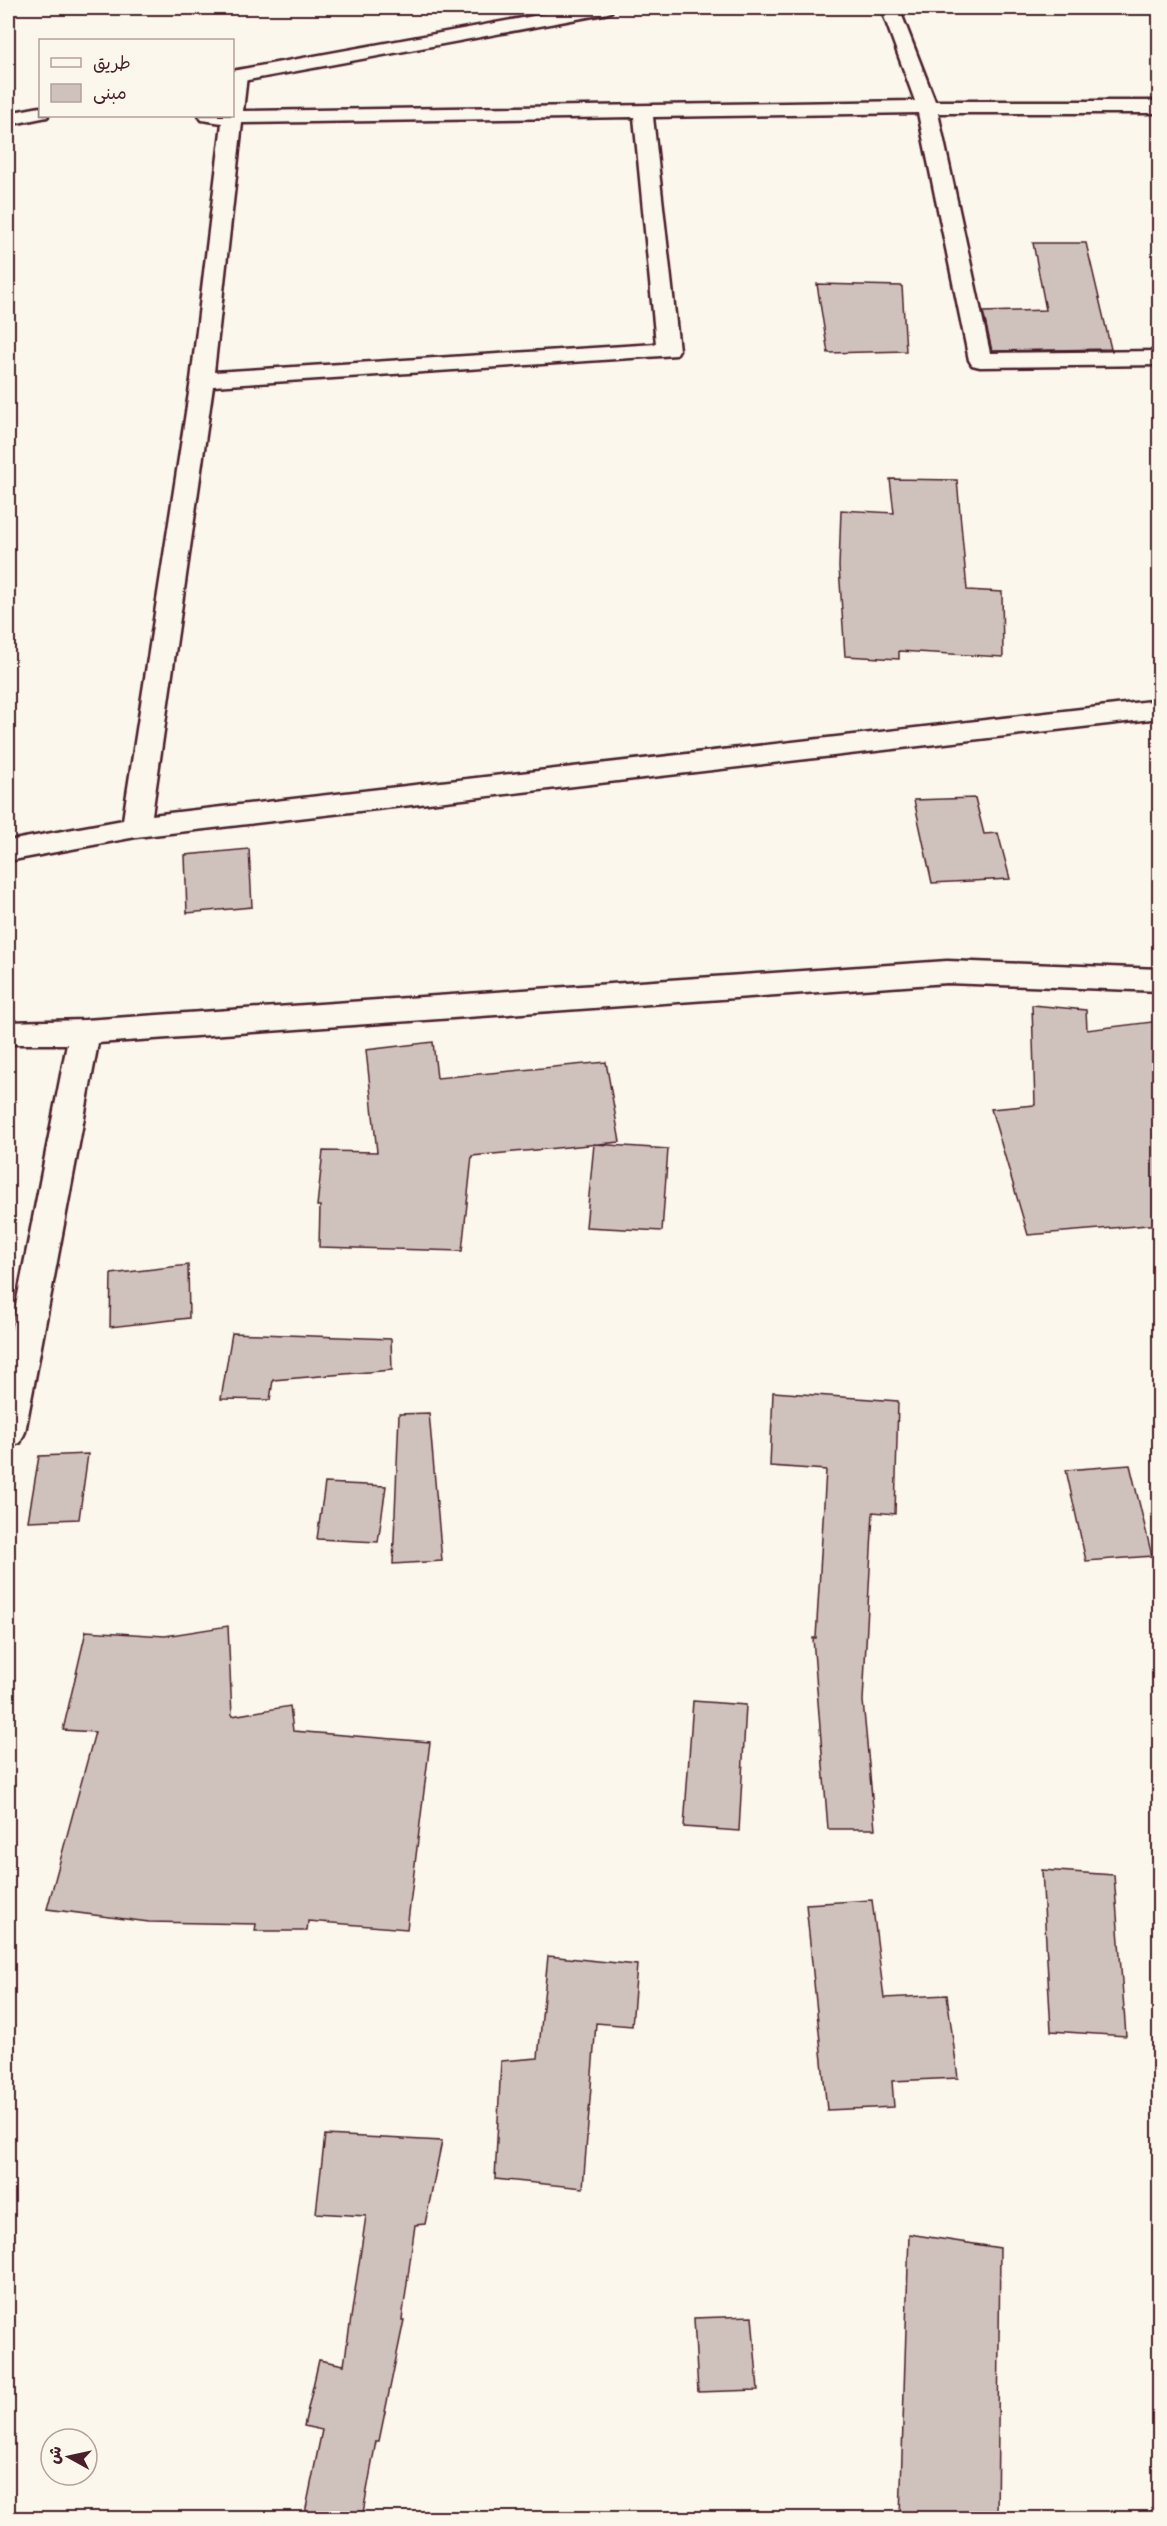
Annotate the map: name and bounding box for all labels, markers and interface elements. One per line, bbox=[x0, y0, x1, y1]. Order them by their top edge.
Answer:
legend bbox=[39, 39, 234, 117]
text: طريق bbox=[93, 52, 131, 74]
text: مبنى bbox=[93, 82, 127, 104]
north arrow bbox=[39, 2427, 99, 2487]
text: ش bbox=[44, 2445, 66, 2465]

